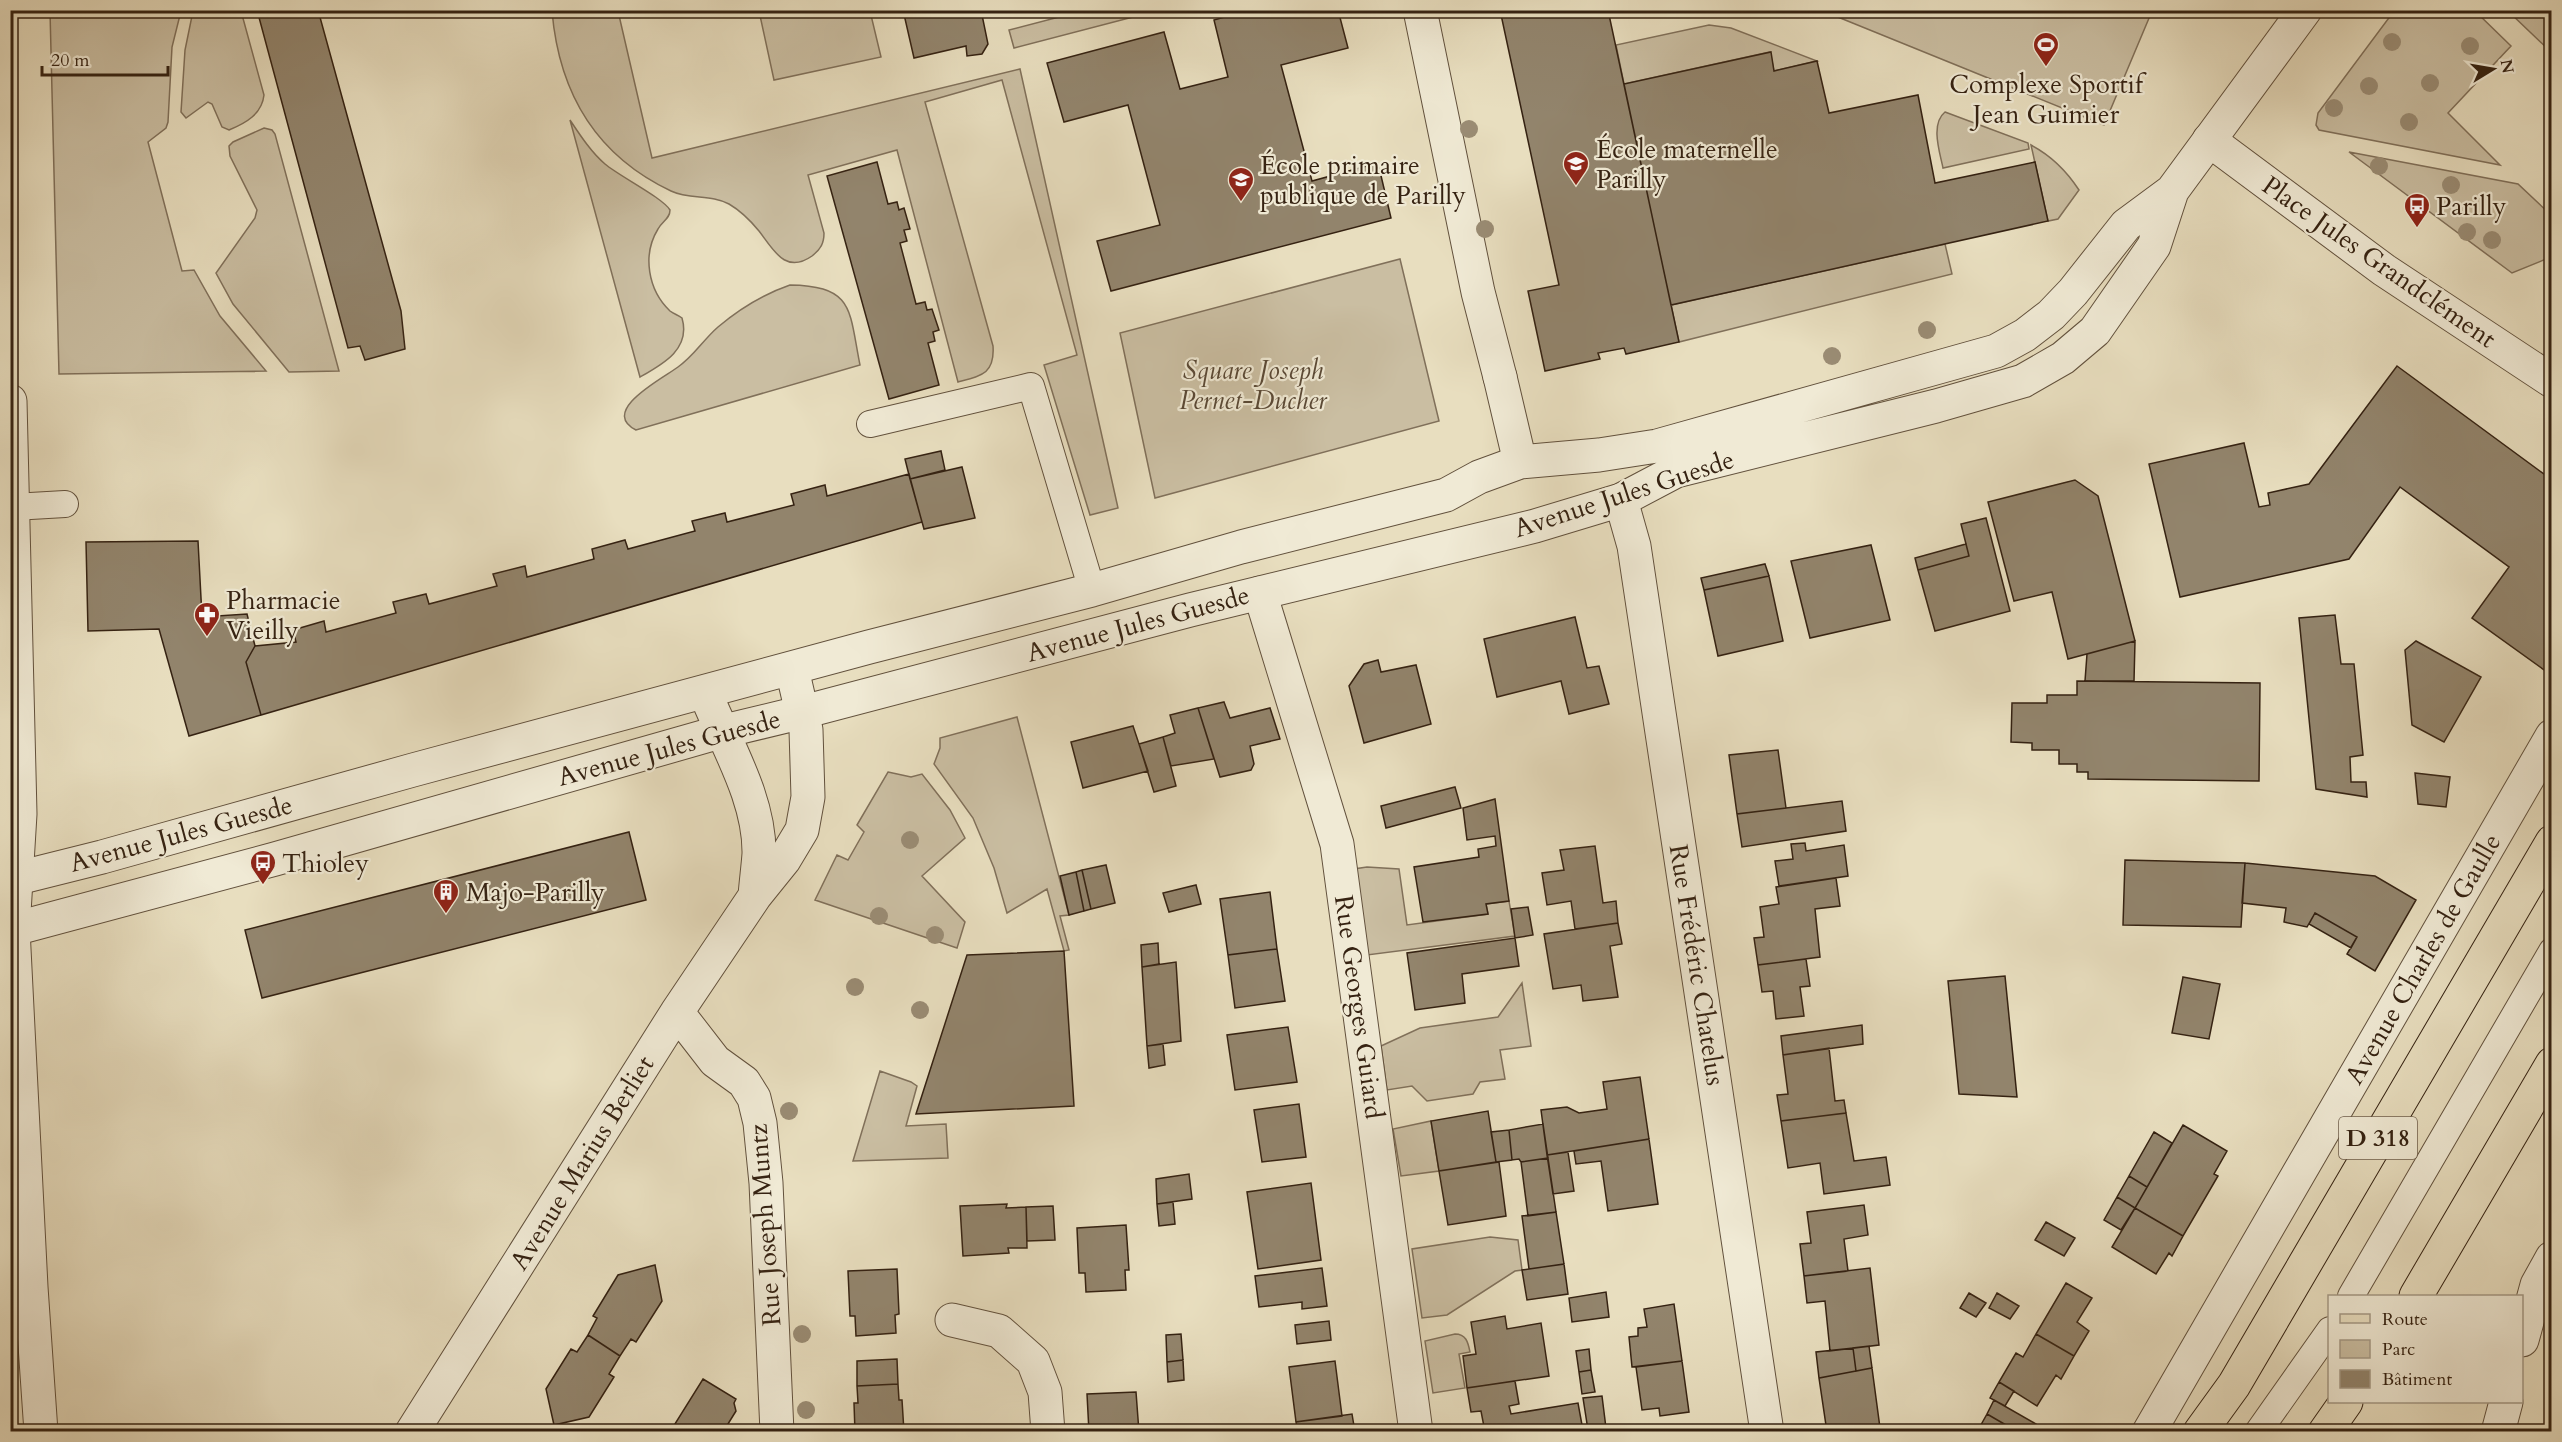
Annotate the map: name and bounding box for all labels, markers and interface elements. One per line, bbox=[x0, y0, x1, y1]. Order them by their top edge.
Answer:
sports icon: Complexe Sportif Jean Guimier bbox=[2031, 30, 2061, 68]
scale bar bbox=[42, 39, 168, 77]
north arrow bbox=[2463, 39, 2523, 99]
text: 20 m bbox=[51, 48, 90, 73]
text: N bbox=[2495, 57, 2519, 75]
place label: Complexe Sportif Jean Guimier bbox=[1949, 67, 2147, 132]
place label: École maternelle Parilly bbox=[1596, 132, 1778, 197]
place label: École primaire publique de Parilly bbox=[1260, 148, 1466, 213]
school or university icon: École maternelle Parilly bbox=[1561, 149, 1591, 187]
school or university icon: École primaire publique de Parilly bbox=[1226, 165, 1256, 203]
street label: Place Jules Grandclément bbox=[2255, 168, 2503, 356]
place label: Parilly bbox=[2436, 189, 2507, 224]
bus stop icon: Parilly bbox=[2402, 191, 2432, 229]
park label: Square Joseph Pernet-Ducher bbox=[1179, 353, 1328, 418]
street label: Avenue Jules Guesde bbox=[1509, 442, 1739, 546]
street label: Avenue Jules Guesde bbox=[1023, 577, 1253, 671]
place label: Pharmacie Vieilly bbox=[226, 583, 341, 648]
pharmacy icon: Pharmacie Vieilly bbox=[192, 600, 222, 638]
street label: Avenue Jules Guesde bbox=[554, 701, 784, 795]
street label: Avenue Jules Guesde bbox=[66, 787, 296, 881]
street label: Avenue Charles de Gaulle bbox=[2337, 827, 2509, 1091]
street label: Rue Frédéric Chatelus bbox=[1661, 842, 1733, 1088]
place label: Thioley bbox=[282, 846, 369, 881]
bus stop icon: Thioley bbox=[248, 848, 278, 886]
place label: Majo-Parilly bbox=[466, 875, 605, 910]
building icon: Majo-Parilly bbox=[431, 877, 461, 915]
street label: Rue Georges Guiard bbox=[1326, 893, 1392, 1121]
street label: Avenue Marius Berliet bbox=[502, 1049, 662, 1277]
road number: D 318 bbox=[2339, 1117, 2417, 1159]
street label: Rue Joseph Muntz bbox=[740, 1122, 790, 1327]
legend bbox=[2328, 1295, 2523, 1403]
text: Route bbox=[2382, 1307, 2428, 1332]
text: Parc bbox=[2382, 1337, 2415, 1362]
text: Bâtiment bbox=[2382, 1367, 2452, 1392]

